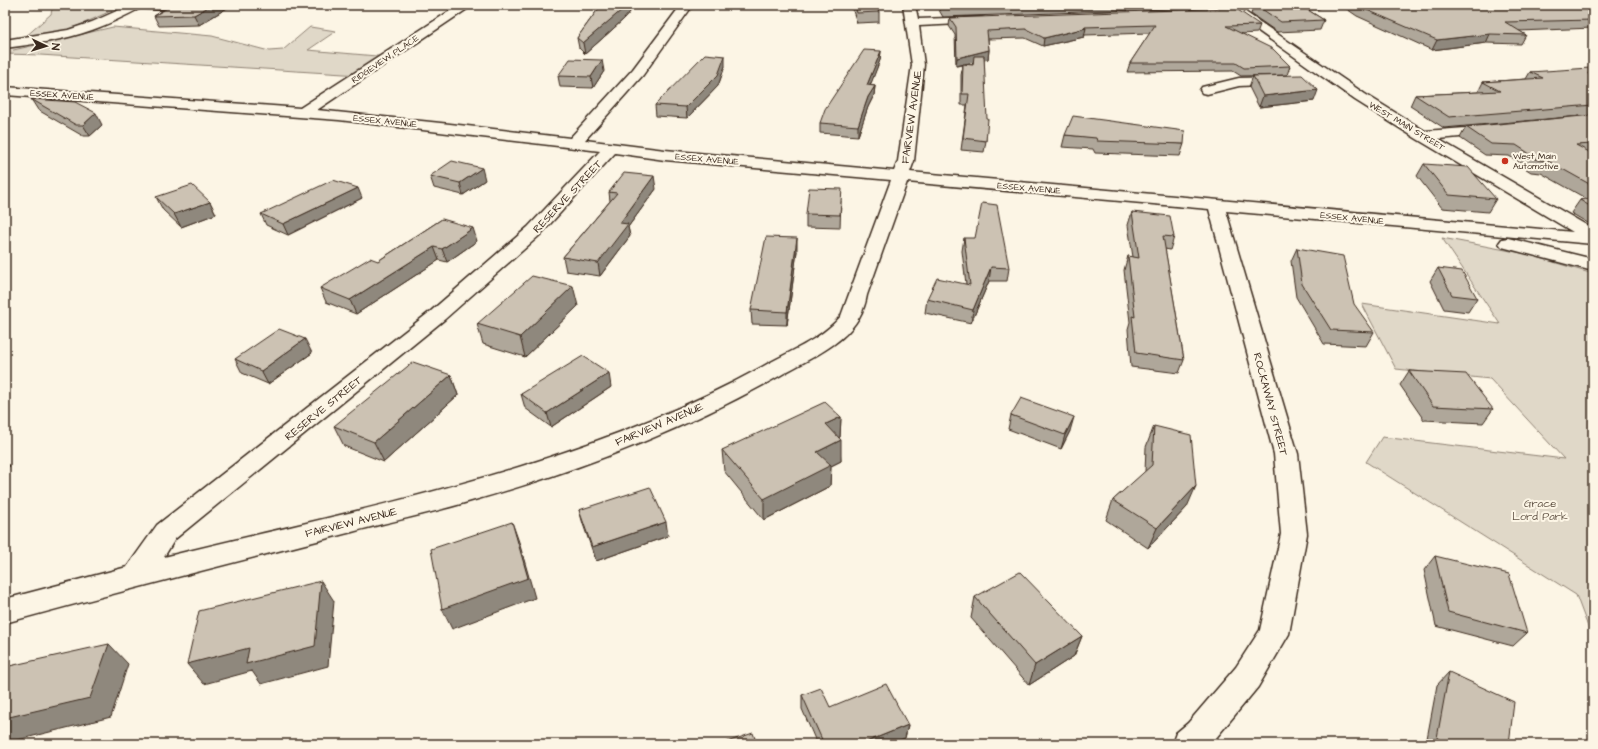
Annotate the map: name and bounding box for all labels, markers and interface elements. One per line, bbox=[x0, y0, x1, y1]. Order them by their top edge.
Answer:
north arrow bbox=[26, 26, 66, 66]
street label: RIDGEVIEW PLACE bbox=[349, 32, 422, 87]
text: N bbox=[48, 43, 63, 51]
street label: FAIRVIEW AVENUE bbox=[898, 69, 926, 165]
street label: ESSEX AVENUE bbox=[30, 87, 95, 104]
street label: WEST MAIN STREET bbox=[1366, 99, 1448, 155]
street label: ESSEX AVENUE bbox=[352, 112, 418, 131]
street label: ESSEX AVENUE bbox=[675, 150, 740, 169]
place label: West Main Automotive bbox=[1513, 150, 1559, 173]
street label: RESERVE STREET bbox=[529, 156, 605, 236]
marker: West Main Automotive bbox=[1500, 156, 1510, 166]
street label: ESSEX AVENUE bbox=[997, 179, 1062, 198]
street label: ESSEX AVENUE bbox=[1319, 209, 1385, 228]
street label: ROCKAWAY STREET bbox=[1250, 351, 1292, 457]
street label: RESERVE STREET bbox=[282, 373, 365, 444]
street label: FAIRVIEW AVENUE bbox=[613, 399, 706, 450]
park label: Grace Lord Park bbox=[1512, 496, 1568, 524]
street label: FAIRVIEW AVENUE bbox=[304, 504, 399, 541]

